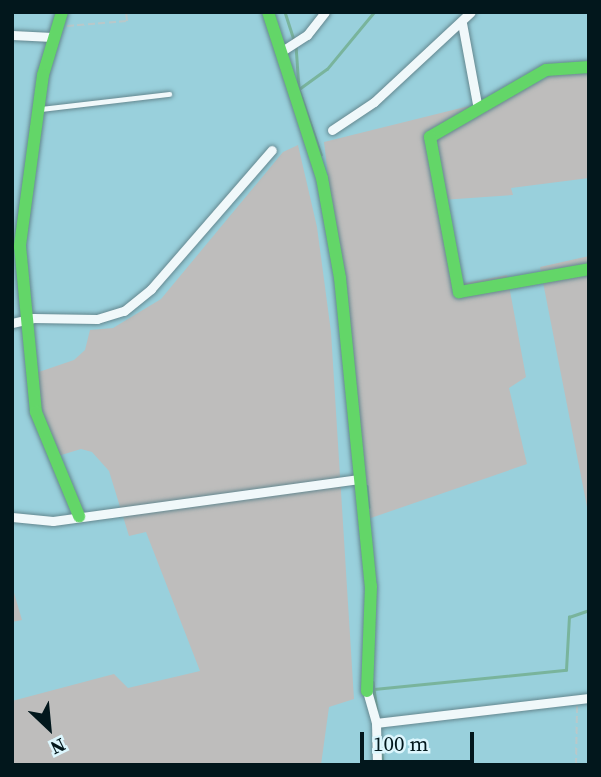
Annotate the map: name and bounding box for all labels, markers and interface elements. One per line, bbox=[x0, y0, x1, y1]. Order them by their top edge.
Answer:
north arrow bbox=[14, 693, 84, 763]
scale bar bbox=[363, 718, 477, 762]
text: 100 m bbox=[373, 729, 428, 758]
text: N bbox=[46, 732, 70, 762]

